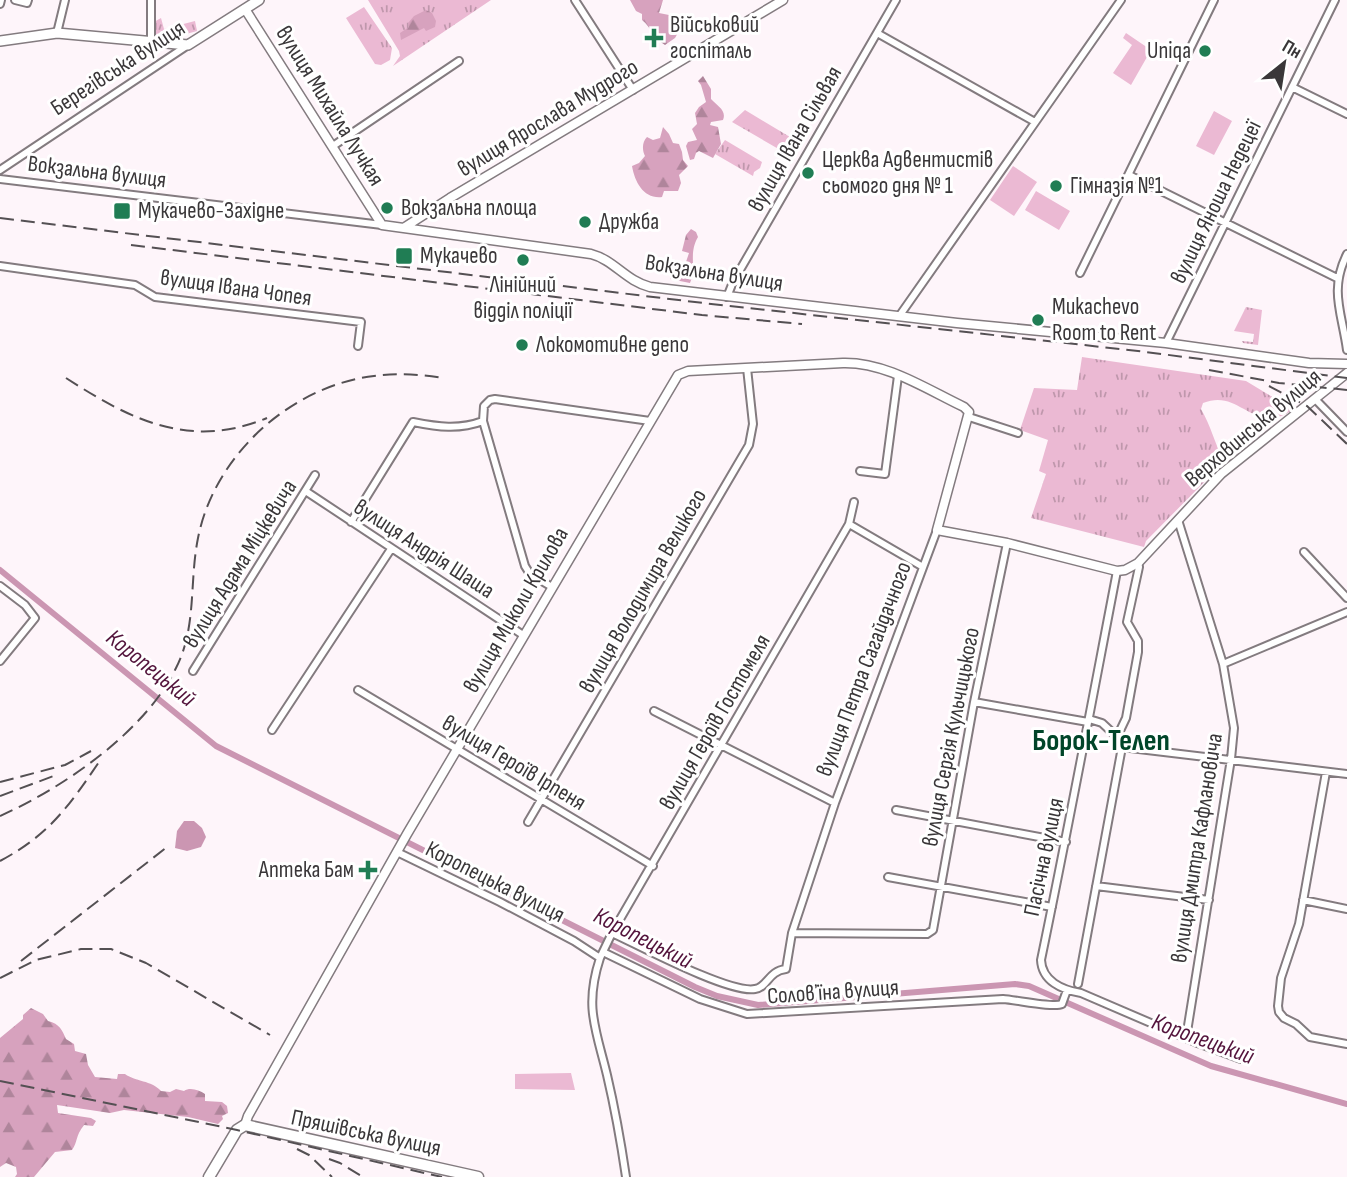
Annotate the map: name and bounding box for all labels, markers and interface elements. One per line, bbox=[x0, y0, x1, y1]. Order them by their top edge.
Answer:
place label: Військовий госпіталь bbox=[670, 11, 759, 65]
street label: Берегівська вулиця bbox=[46, 14, 190, 122]
street label: вулиця Михайла Лучкая bbox=[270, 21, 390, 191]
marker: Військовий госпіталь bbox=[644, 28, 664, 48]
north arrow bbox=[1249, 28, 1319, 98]
text: Пн bbox=[1278, 35, 1305, 64]
place label: Uniqa bbox=[1147, 37, 1191, 65]
marker: Uniqa bbox=[1197, 43, 1213, 59]
street label: вулиця Ярослава Мудрого bbox=[453, 53, 643, 183]
street label: вулиця Івана Сільвая bbox=[742, 61, 848, 217]
street label: вулиця Яноша Недецеї bbox=[1164, 115, 1268, 288]
place label: Церква Адвентистів сьомого дня № 1 bbox=[822, 146, 993, 200]
street label: Вокзальна вулиця bbox=[26, 150, 168, 194]
marker: Церква Адвентистів сьомого дня № 1 bbox=[800, 165, 816, 181]
place label: Гімназія №1 bbox=[1070, 172, 1163, 200]
marker: Гімназія №1 bbox=[1048, 178, 1064, 194]
place label: Вокзальна площа bbox=[401, 194, 537, 222]
place label: Мукачево-Західне bbox=[138, 197, 284, 225]
marker: Вокзальна площа bbox=[379, 200, 395, 216]
marker: Мукачево-Західне bbox=[112, 201, 132, 221]
place label: Дружба bbox=[599, 208, 659, 236]
marker: Дружба bbox=[577, 214, 593, 230]
place label: Мукачево bbox=[420, 242, 498, 270]
marker: Мукачево bbox=[394, 246, 414, 266]
street label: Вокзальна вулиця bbox=[643, 248, 785, 298]
marker: Лінійний відділ поліції bbox=[515, 252, 531, 268]
street label: вулиця Івана Чопея bbox=[159, 264, 313, 312]
place label: Лінійний відділ поліції bbox=[473, 271, 573, 325]
place label: Mukachevo Room to Rent bbox=[1052, 293, 1156, 347]
marker: Mukachevo Room to Rent bbox=[1030, 312, 1046, 328]
place label: Локомотивне депо bbox=[535, 331, 689, 359]
marker: Локомотивне депо bbox=[514, 337, 530, 353]
street label: Верховинська вулиця bbox=[1179, 363, 1327, 493]
street label: вулиця Адама Міцкевича bbox=[177, 475, 303, 653]
street label: вулиця Володимира Великого bbox=[573, 484, 713, 698]
street label: вулиця Андрія Шаша bbox=[348, 493, 500, 605]
street label: вулиця Миколи Крилова bbox=[457, 522, 575, 698]
street label: вулиця Петра Сагайдачного bbox=[810, 558, 918, 780]
water label: Коропецький bbox=[100, 623, 202, 713]
street label: вулиця Сергія Кульчицького bbox=[916, 625, 986, 849]
street label: вулиця Героїв Гостомеля bbox=[653, 629, 777, 815]
street label: вулиця Героїв Ірпеня bbox=[437, 709, 591, 817]
district label: Борок-Телеп bbox=[1032, 723, 1170, 759]
street label: вулиця Дмитра Кафлановича bbox=[1165, 731, 1229, 965]
street label: Пасічна вулиця bbox=[1018, 795, 1070, 919]
street label: Коропецька вулиця bbox=[421, 835, 569, 929]
place label: Аптека Бам bbox=[258, 856, 354, 884]
marker: Аптека Бам bbox=[360, 862, 376, 878]
water label: Коропецький bbox=[589, 901, 697, 975]
street label: Соловʼїна вулиця bbox=[766, 973, 900, 1011]
water label: Коропецький bbox=[1148, 1007, 1258, 1071]
street label: Пряшівська вулиця bbox=[288, 1103, 444, 1163]

